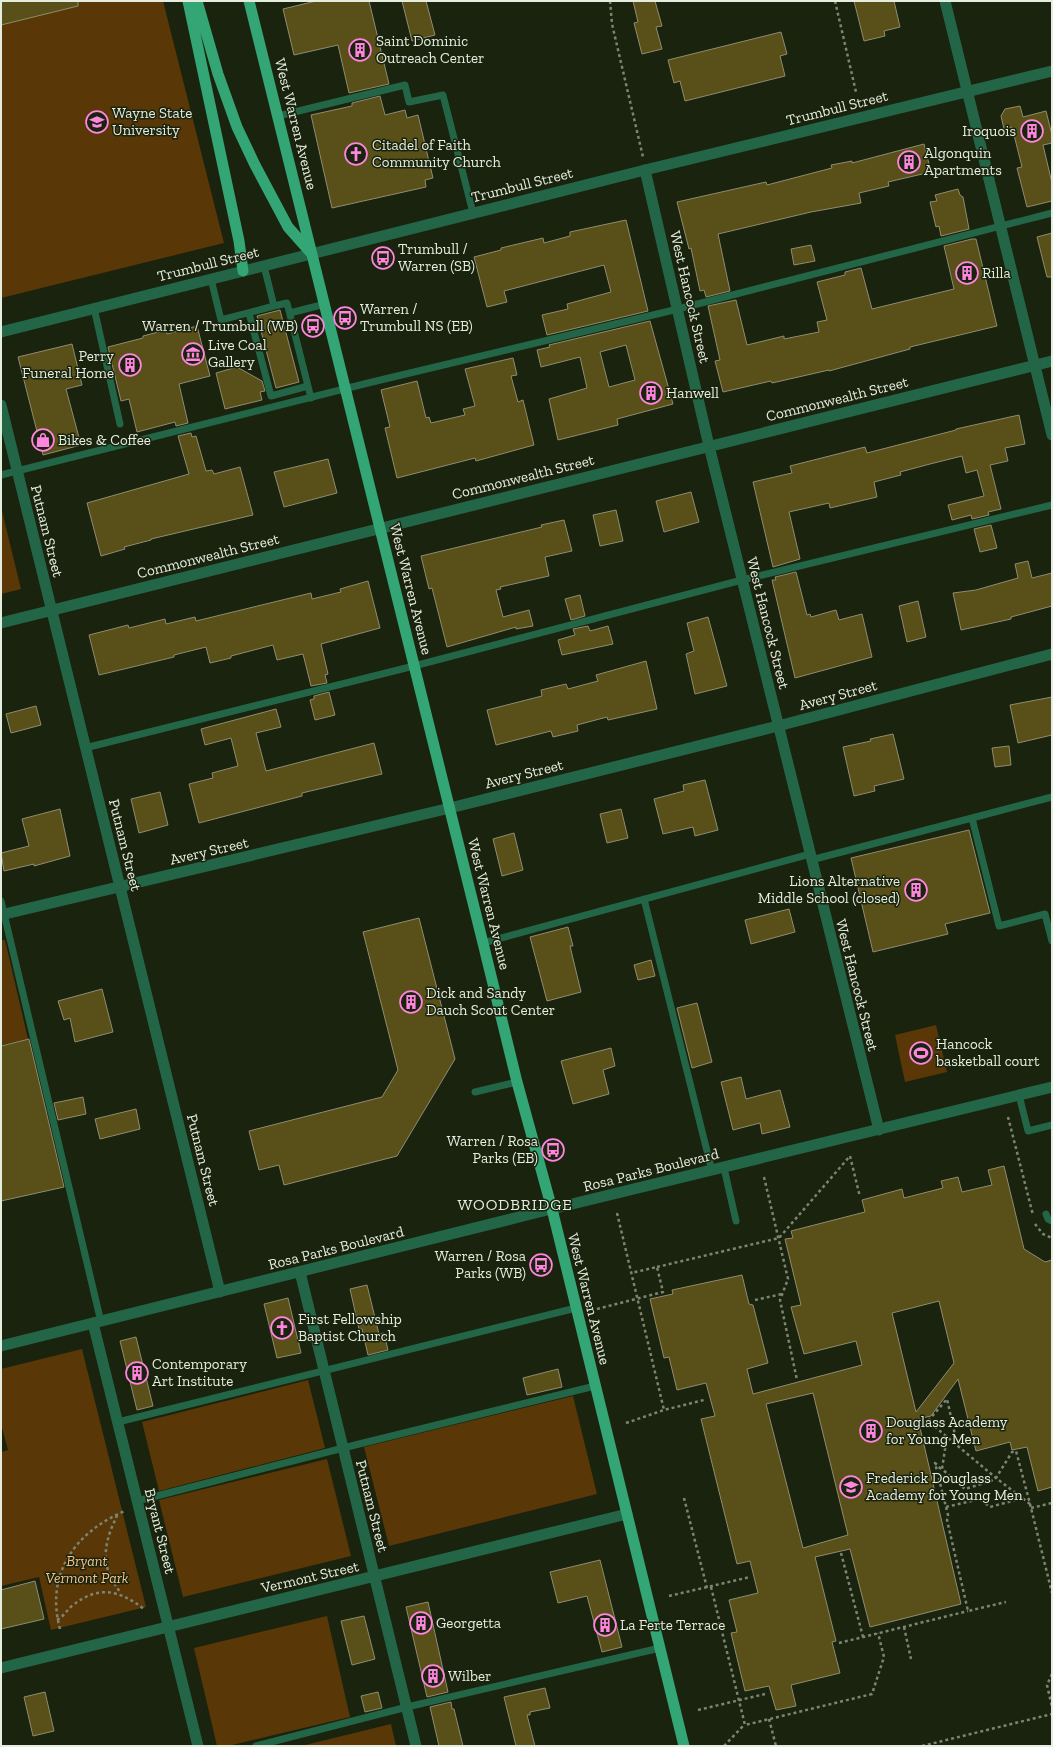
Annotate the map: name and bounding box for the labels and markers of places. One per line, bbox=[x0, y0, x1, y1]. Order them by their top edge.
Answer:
place label: Saint Dominic Outreach Center bbox=[376, 32, 484, 67]
building icon: Saint Dominic Outreach Center bbox=[347, 37, 373, 63]
place label: Wayne State University bbox=[112, 104, 192, 139]
school or university icon: Wayne State University bbox=[84, 109, 110, 135]
building icon: Iroquois bbox=[1019, 118, 1045, 144]
place label: Iroquois bbox=[962, 122, 1016, 140]
place label: Citadel of Faith Community Church bbox=[372, 136, 501, 171]
church icon: Citadel of Faith Community Church bbox=[343, 141, 369, 167]
place label: Algonquin Apartments bbox=[924, 144, 1002, 179]
building icon: Algonquin Apartments bbox=[896, 149, 922, 175]
place label: Trumbull / Warren (SB) bbox=[398, 240, 475, 275]
bus stop icon: Trumbull / Warren (SB) bbox=[370, 245, 396, 271]
building icon: Rilla bbox=[954, 260, 980, 286]
place label: Rilla bbox=[982, 264, 1011, 282]
place label: Warren / Trumbull NS (EB) bbox=[360, 300, 473, 335]
bus stop icon: Warren / Trumbull NS (EB) bbox=[332, 305, 358, 331]
bus stop icon: Warren / Trumbull (WB) bbox=[300, 313, 326, 339]
place label: Warren / Trumbull (WB) bbox=[142, 317, 298, 335]
place label: Live Coal Gallery bbox=[208, 336, 267, 371]
museum icon: Live Coal Gallery bbox=[180, 341, 206, 367]
place label: Perry Funeral Home bbox=[22, 347, 114, 382]
building icon: Perry Funeral Home bbox=[117, 352, 143, 378]
building icon: Hanwell bbox=[638, 380, 664, 406]
place label: Hanwell bbox=[666, 384, 719, 402]
shop icon: Bikes & Coffee bbox=[30, 427, 56, 453]
place label: Bikes & Coffee bbox=[58, 431, 151, 449]
place label: Lions Alternative Middle School (closed) bbox=[758, 872, 900, 907]
building icon: Lions Alternative Middle School (closed) bbox=[903, 877, 929, 903]
place label: Dick and Sandy Dauch Scout Center bbox=[426, 984, 555, 1019]
building icon: Dick and Sandy Dauch Scout Center bbox=[398, 989, 424, 1015]
place label: Hancock basketball court bbox=[935, 1035, 1040, 1070]
sports icon: Hancock basketball court bbox=[908, 1040, 934, 1066]
place label: Warren / Rosa Parks (EB) bbox=[447, 1132, 538, 1167]
bus stop icon: Warren / Rosa Parks (EB) bbox=[540, 1137, 566, 1163]
place label: Warren / Rosa Parks (WB) bbox=[435, 1247, 526, 1282]
bus stop icon: Warren / Rosa Parks (WB) bbox=[528, 1252, 554, 1278]
place label: First Fellowship Baptist Church bbox=[298, 1310, 402, 1345]
church icon: First Fellowship Baptist Church bbox=[269, 1315, 295, 1341]
place label: Contemporary Art Institute bbox=[152, 1355, 247, 1390]
building icon: Contemporary Art Institute bbox=[124, 1360, 150, 1386]
place label: Douglass Academy for Young Men bbox=[886, 1413, 1008, 1448]
building icon: Douglass Academy for Young Men bbox=[858, 1418, 884, 1444]
place label: Frederick Douglass Academy for Young Men bbox=[866, 1469, 1023, 1504]
school or university icon: Frederick Douglass Academy for Young Men bbox=[838, 1474, 864, 1500]
building icon: Georgetta bbox=[408, 1610, 434, 1636]
building icon: La Ferte Terrace bbox=[592, 1612, 618, 1638]
place label: Georgetta bbox=[436, 1614, 501, 1632]
place label: La Ferte Terrace bbox=[620, 1616, 725, 1634]
building icon: Wilber bbox=[420, 1663, 446, 1689]
place label: Wilber bbox=[448, 1667, 491, 1685]

